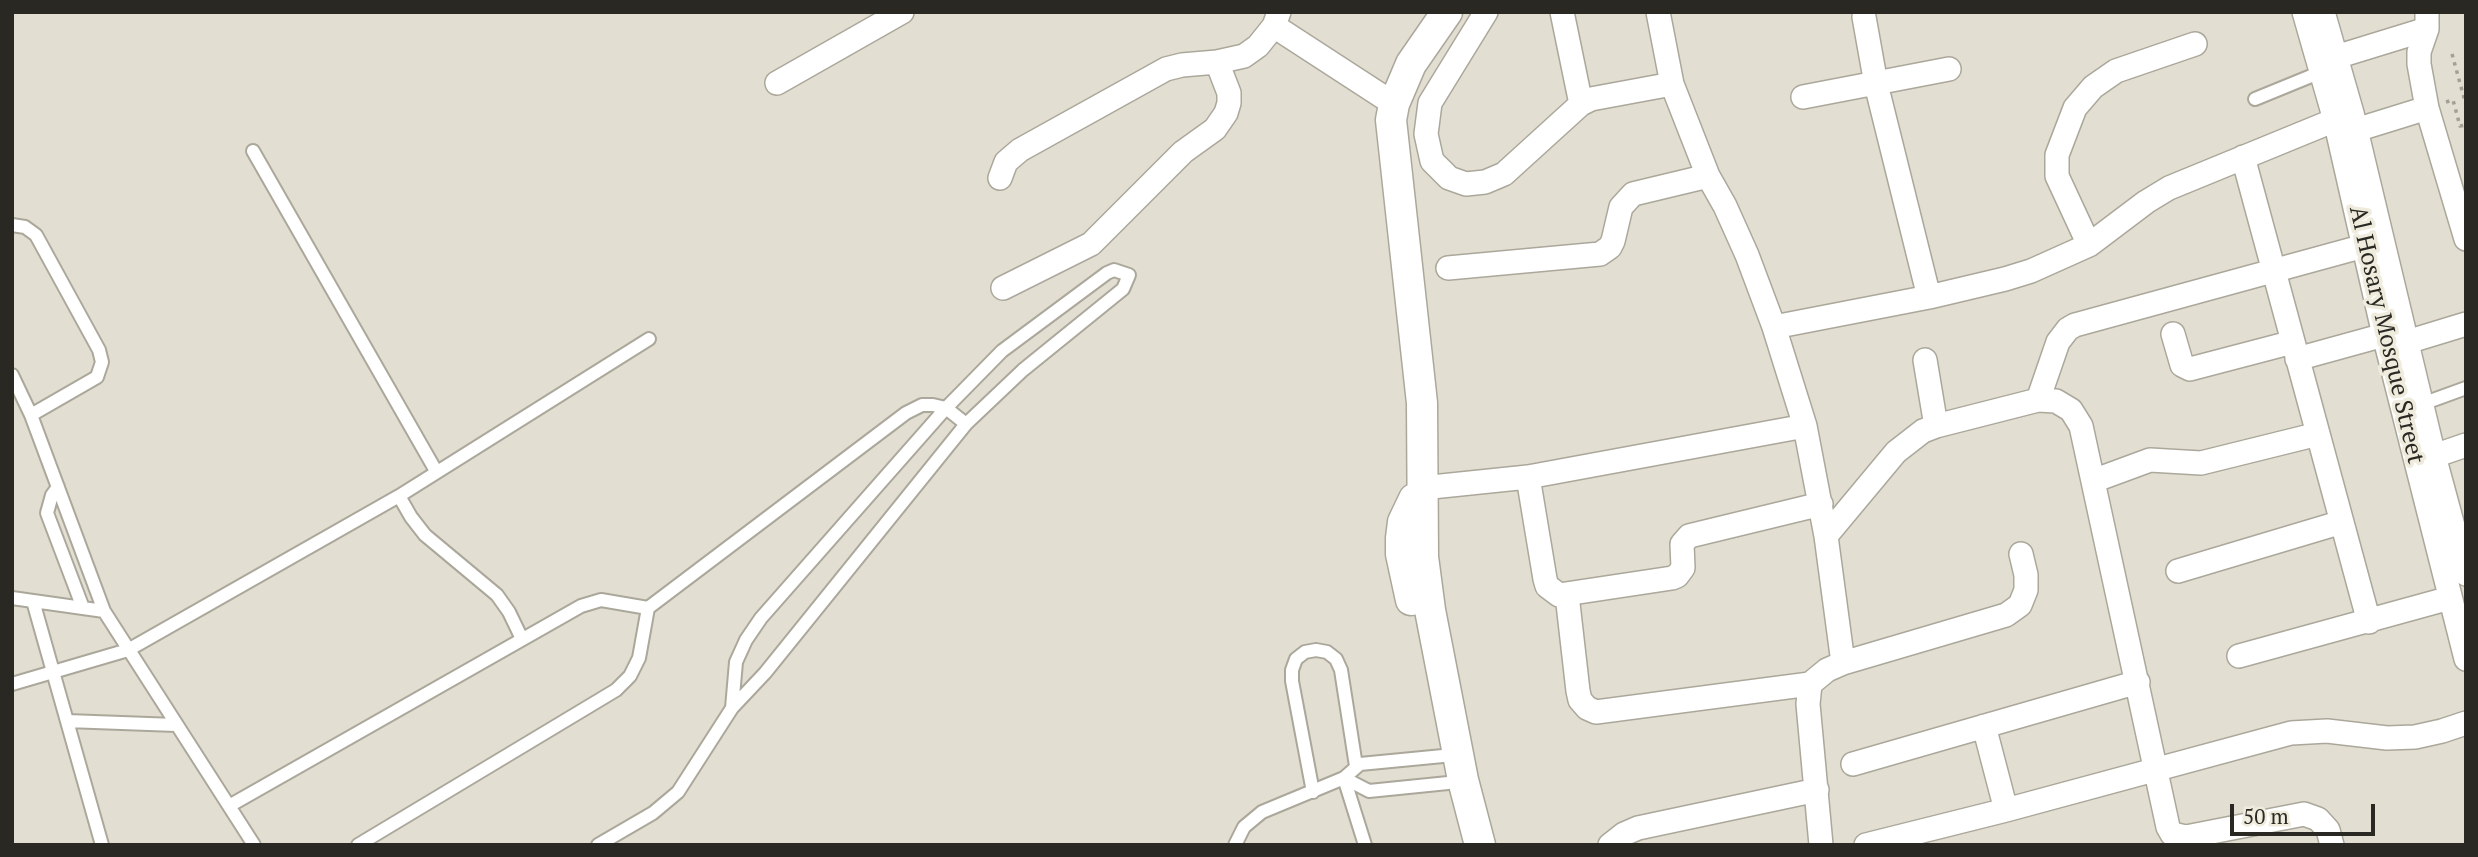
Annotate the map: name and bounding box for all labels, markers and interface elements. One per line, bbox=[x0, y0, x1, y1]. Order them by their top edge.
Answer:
street label: Al Hosary Mosque Street bbox=[2342, 203, 2430, 467]
scale bar bbox=[2233, 790, 2378, 834]
text: 50 m bbox=[2243, 802, 2289, 830]

